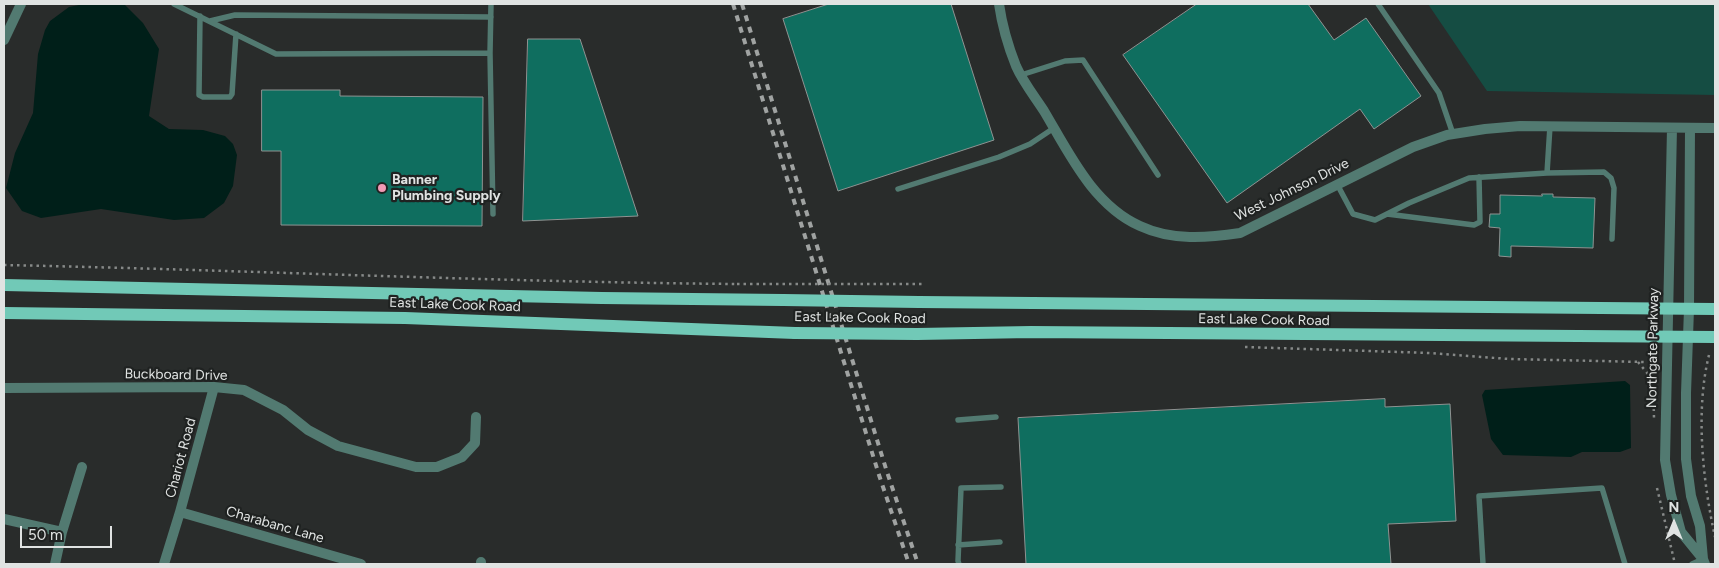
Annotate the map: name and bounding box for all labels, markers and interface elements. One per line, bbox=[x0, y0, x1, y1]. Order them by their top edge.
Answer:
street label: West Johnson Drive bbox=[1232, 155, 1352, 225]
place label: Banner Plumbing Supply bbox=[392, 172, 501, 204]
marker: Banner Plumbing Supply bbox=[376, 182, 388, 194]
street label: Northgate Parkway bbox=[1644, 288, 1662, 408]
street label: East Lake Cook Road bbox=[389, 294, 521, 316]
street label: East Lake Cook Road bbox=[794, 308, 926, 328]
street label: East Lake Cook Road bbox=[1198, 310, 1330, 330]
street label: Buckboard Drive bbox=[124, 366, 228, 384]
street label: Chariot Road bbox=[162, 416, 200, 500]
north arrow bbox=[1649, 498, 1699, 548]
text: N bbox=[1669, 499, 1679, 516]
street label: Charabanc Lane bbox=[224, 503, 326, 547]
scale bar bbox=[22, 516, 115, 548]
text: 50 m bbox=[28, 526, 63, 544]

